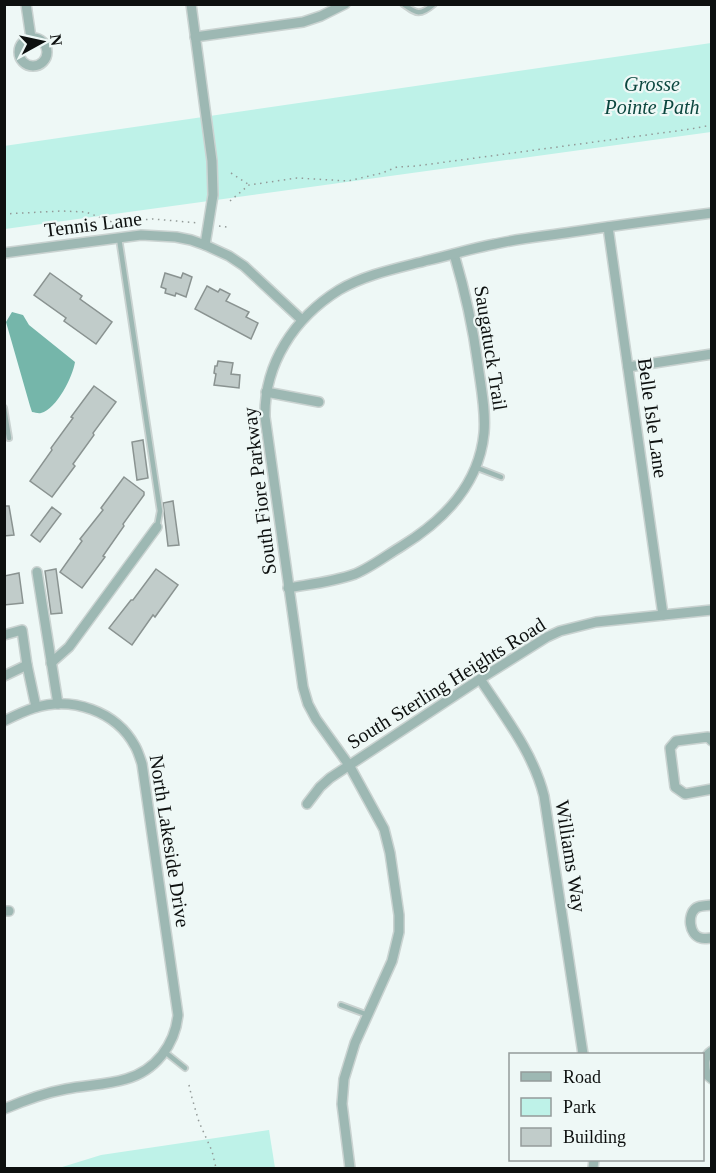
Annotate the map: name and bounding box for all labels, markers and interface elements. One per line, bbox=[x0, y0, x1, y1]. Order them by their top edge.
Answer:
north arrow bbox=[12, 12, 72, 72]
text: N bbox=[47, 33, 66, 47]
park label: Grosse Pointe Path bbox=[604, 73, 699, 118]
street label: Tennis Lane bbox=[43, 207, 143, 241]
street label: Saugatuck Trail bbox=[469, 284, 512, 413]
street label: Belle Isle Lane bbox=[634, 357, 672, 480]
street label: South Fiore Parkway bbox=[238, 406, 281, 576]
street label: South Sterling Heights Road bbox=[343, 613, 550, 754]
street label: North Lakeside Drive bbox=[145, 753, 195, 929]
street label: Williams Way bbox=[550, 798, 591, 914]
legend bbox=[509, 1053, 704, 1161]
text: Road bbox=[563, 1067, 601, 1087]
text: Park bbox=[563, 1097, 596, 1117]
text: Building bbox=[563, 1127, 626, 1147]

